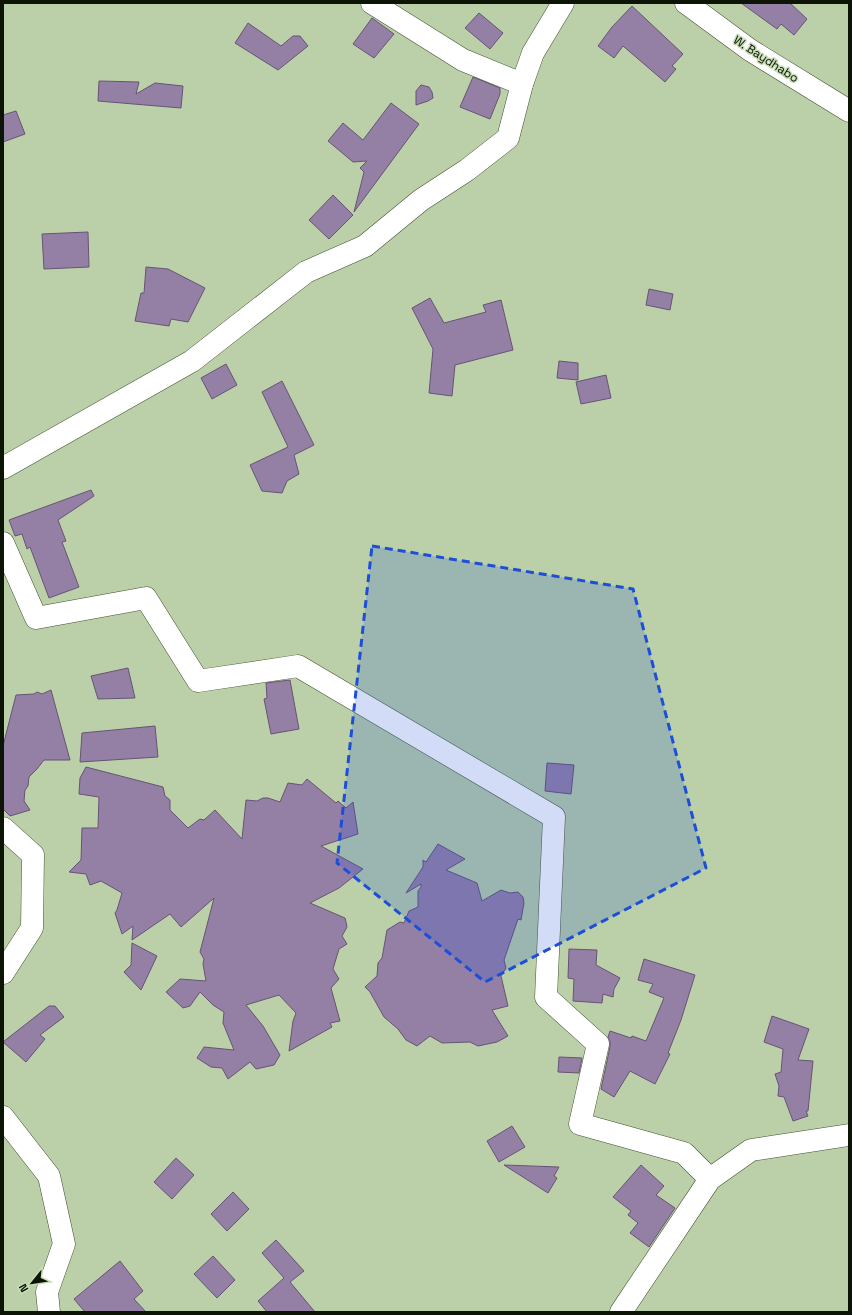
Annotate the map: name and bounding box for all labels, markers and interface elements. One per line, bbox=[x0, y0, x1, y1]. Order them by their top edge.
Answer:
street label: W. Baydhabo bbox=[730, 32, 802, 86]
north arrow bbox=[12, 1263, 52, 1303]
text: N bbox=[15, 1281, 31, 1295]

